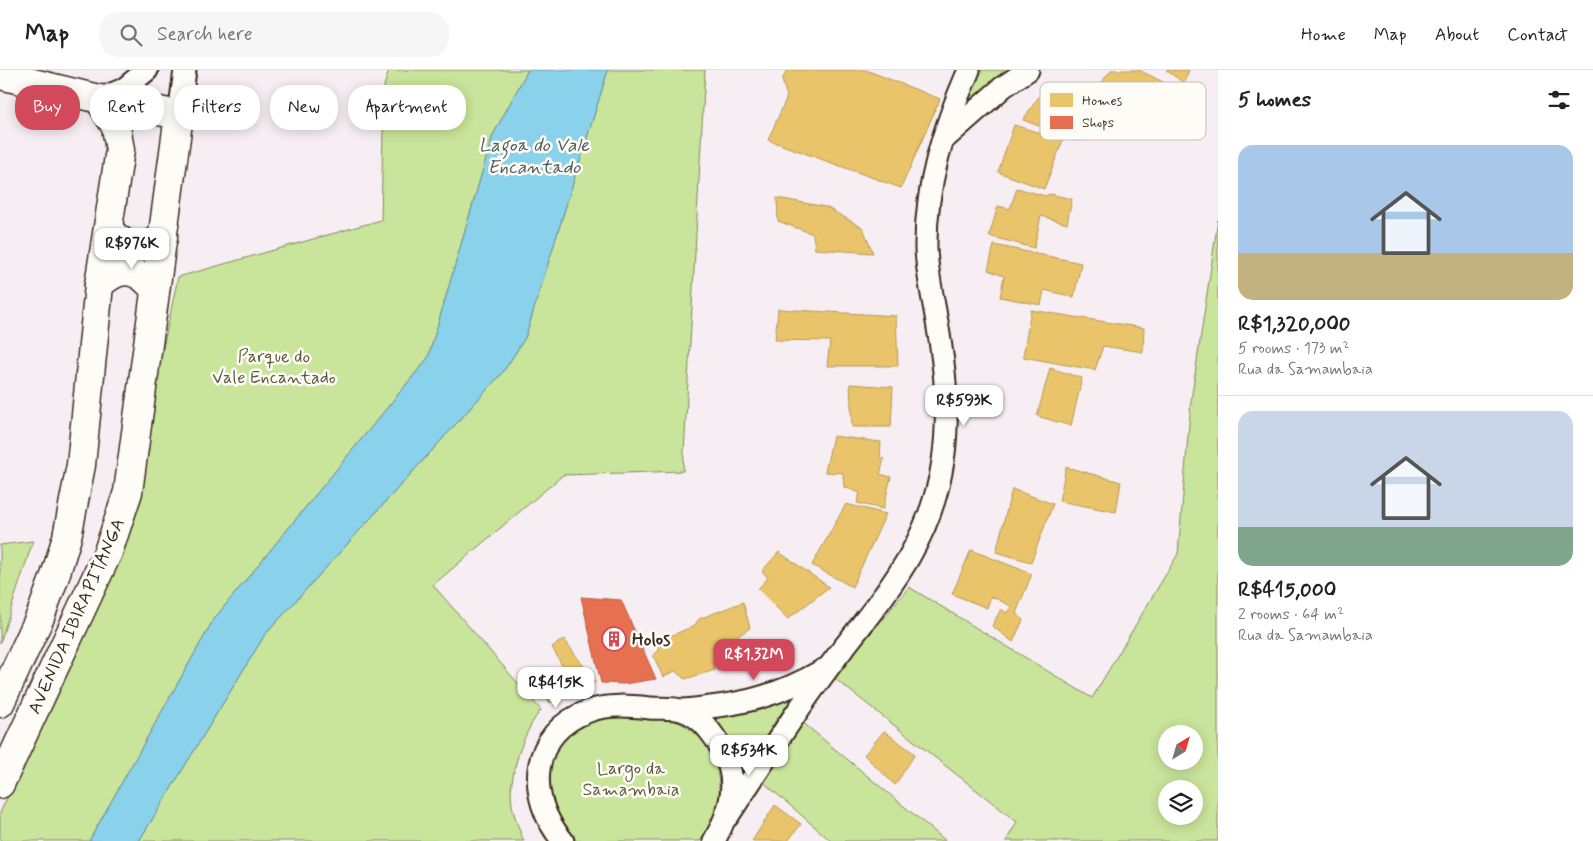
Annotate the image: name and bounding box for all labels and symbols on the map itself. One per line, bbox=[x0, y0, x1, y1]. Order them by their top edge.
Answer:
legend bbox=[1040, 82, 1206, 140]
text: Homes bbox=[1082, 92, 1123, 110]
text: Shops bbox=[1082, 114, 1114, 132]
water label: Lagoa do Vale Encantado bbox=[479, 133, 590, 180]
pin: R$976K bbox=[91, 228, 173, 270]
park label: Parque do Vale Encantado bbox=[212, 345, 336, 390]
pin: R$593K bbox=[923, 384, 1005, 427]
street label: AVENIDA IBIRAPITANGA bbox=[23, 515, 131, 718]
building icon: Holos bbox=[601, 626, 627, 652]
place label: Holos bbox=[632, 628, 670, 652]
pin: R$1.32M bbox=[708, 638, 800, 681]
pin: R$415K bbox=[515, 666, 597, 709]
north arrow bbox=[1158, 725, 1202, 770]
pin: R$534K bbox=[708, 734, 790, 777]
park label: Largo da Samambaia bbox=[582, 757, 680, 802]

